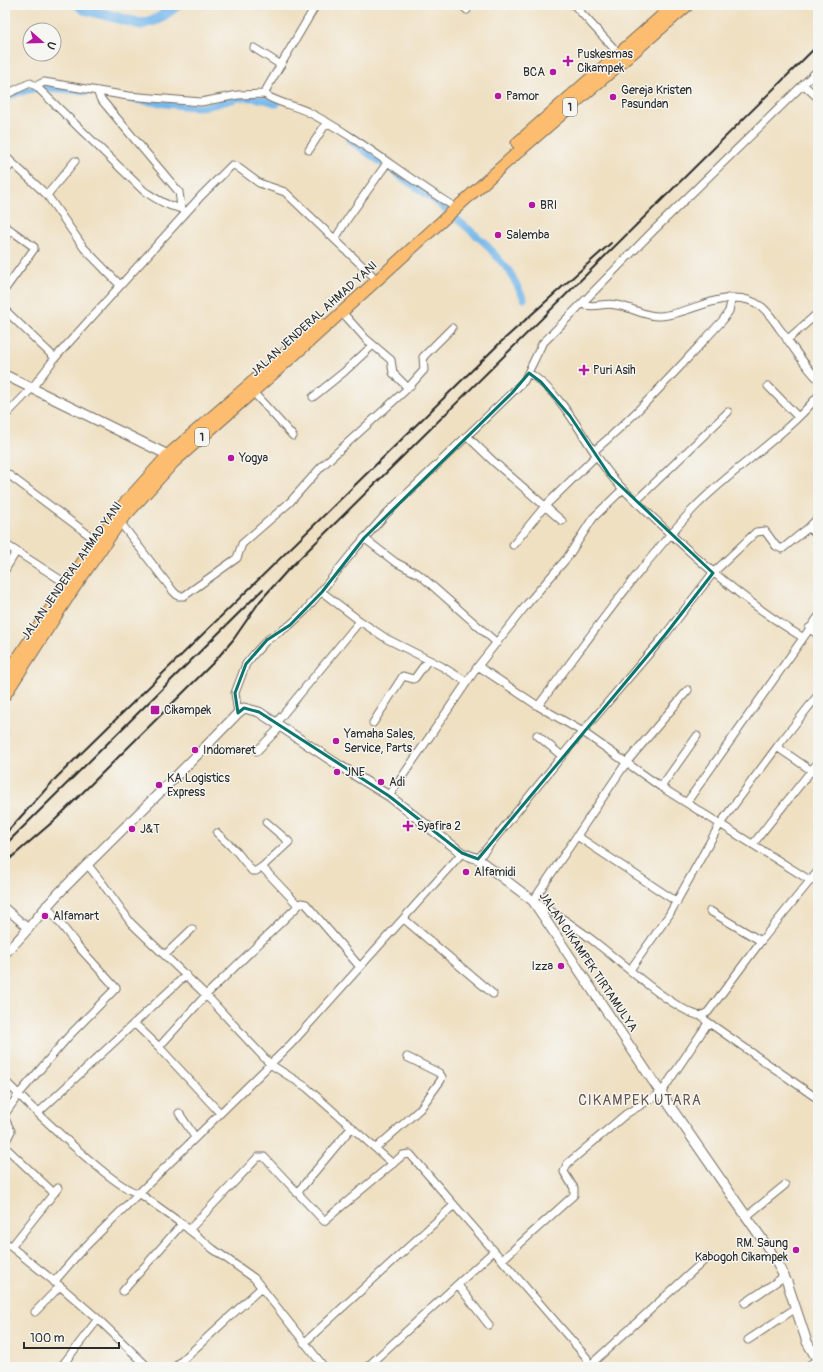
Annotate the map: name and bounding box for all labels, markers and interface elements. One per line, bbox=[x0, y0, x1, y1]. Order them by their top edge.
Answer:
north arrow bbox=[22, 22, 62, 62]
text: U bbox=[44, 40, 58, 51]
place label: Puskesmas Cikampek bbox=[577, 47, 634, 76]
marker: Puskesmas Cikampek bbox=[562, 55, 574, 67]
place label: BCA bbox=[523, 65, 545, 80]
marker: BCA bbox=[548, 67, 558, 77]
place label: Gereja Kristen Pasundan bbox=[621, 83, 692, 112]
place label: Pamor bbox=[506, 89, 540, 104]
marker: Pamor bbox=[493, 91, 503, 101]
marker: Gereja Kristen Pasundan bbox=[608, 92, 618, 102]
road number: 1 bbox=[563, 98, 577, 116]
place label: BRI bbox=[540, 198, 557, 213]
marker: BRI bbox=[527, 200, 537, 210]
place label: Salemba bbox=[506, 228, 550, 243]
marker: Salemba bbox=[493, 230, 503, 240]
street label: JALAN JENDERAL AHMAD YANI bbox=[248, 258, 380, 380]
place label: Puri Asih bbox=[593, 363, 636, 378]
marker: Puri Asih bbox=[578, 364, 590, 376]
road number: 1 bbox=[195, 428, 209, 446]
place label: Yogya bbox=[238, 451, 268, 466]
marker: Yogya bbox=[226, 453, 236, 463]
street label: JALAN JENDERAL AHMAD YANI bbox=[18, 499, 126, 643]
place label: Cikampek bbox=[164, 703, 211, 718]
marker: Cikampek bbox=[149, 704, 161, 716]
place label: Yamaha Sales, Service, Parts bbox=[343, 727, 415, 756]
marker: Yamaha Sales, Service, Parts bbox=[331, 736, 341, 746]
place label: Indomaret bbox=[203, 743, 256, 758]
marker: Indomaret bbox=[190, 745, 200, 755]
place label: JNE bbox=[345, 765, 365, 780]
marker: JNE bbox=[332, 767, 342, 777]
place label: KA Logistics Express bbox=[167, 771, 230, 800]
place label: Adi bbox=[389, 775, 405, 790]
marker: Adi bbox=[376, 777, 386, 787]
marker: KA Logistics Express bbox=[154, 780, 164, 790]
place label: Syafira 2 bbox=[417, 819, 461, 834]
marker: Syafira 2 bbox=[402, 820, 414, 832]
place label: J&T bbox=[140, 822, 160, 837]
marker: J&T bbox=[127, 824, 137, 834]
place label: Alfamidi bbox=[474, 865, 515, 880]
marker: Alfamidi bbox=[461, 867, 471, 877]
street label: JALAN CIKAMPEK TIRTAMULYA bbox=[536, 889, 641, 1035]
place label: Alfamart bbox=[53, 909, 99, 924]
marker: Alfamart bbox=[40, 911, 50, 921]
place label: Izza bbox=[532, 959, 553, 974]
marker: Izza bbox=[556, 961, 566, 971]
district label: CIKAMPEK UTARA bbox=[578, 1092, 702, 1109]
place label: RM. Saung Kabogoh Cikampek bbox=[695, 1236, 788, 1265]
marker: RM. Saung Kabogoh Cikampek bbox=[791, 1245, 801, 1255]
scale bar bbox=[24, 1324, 119, 1350]
text: 100 m bbox=[30, 1331, 65, 1346]

